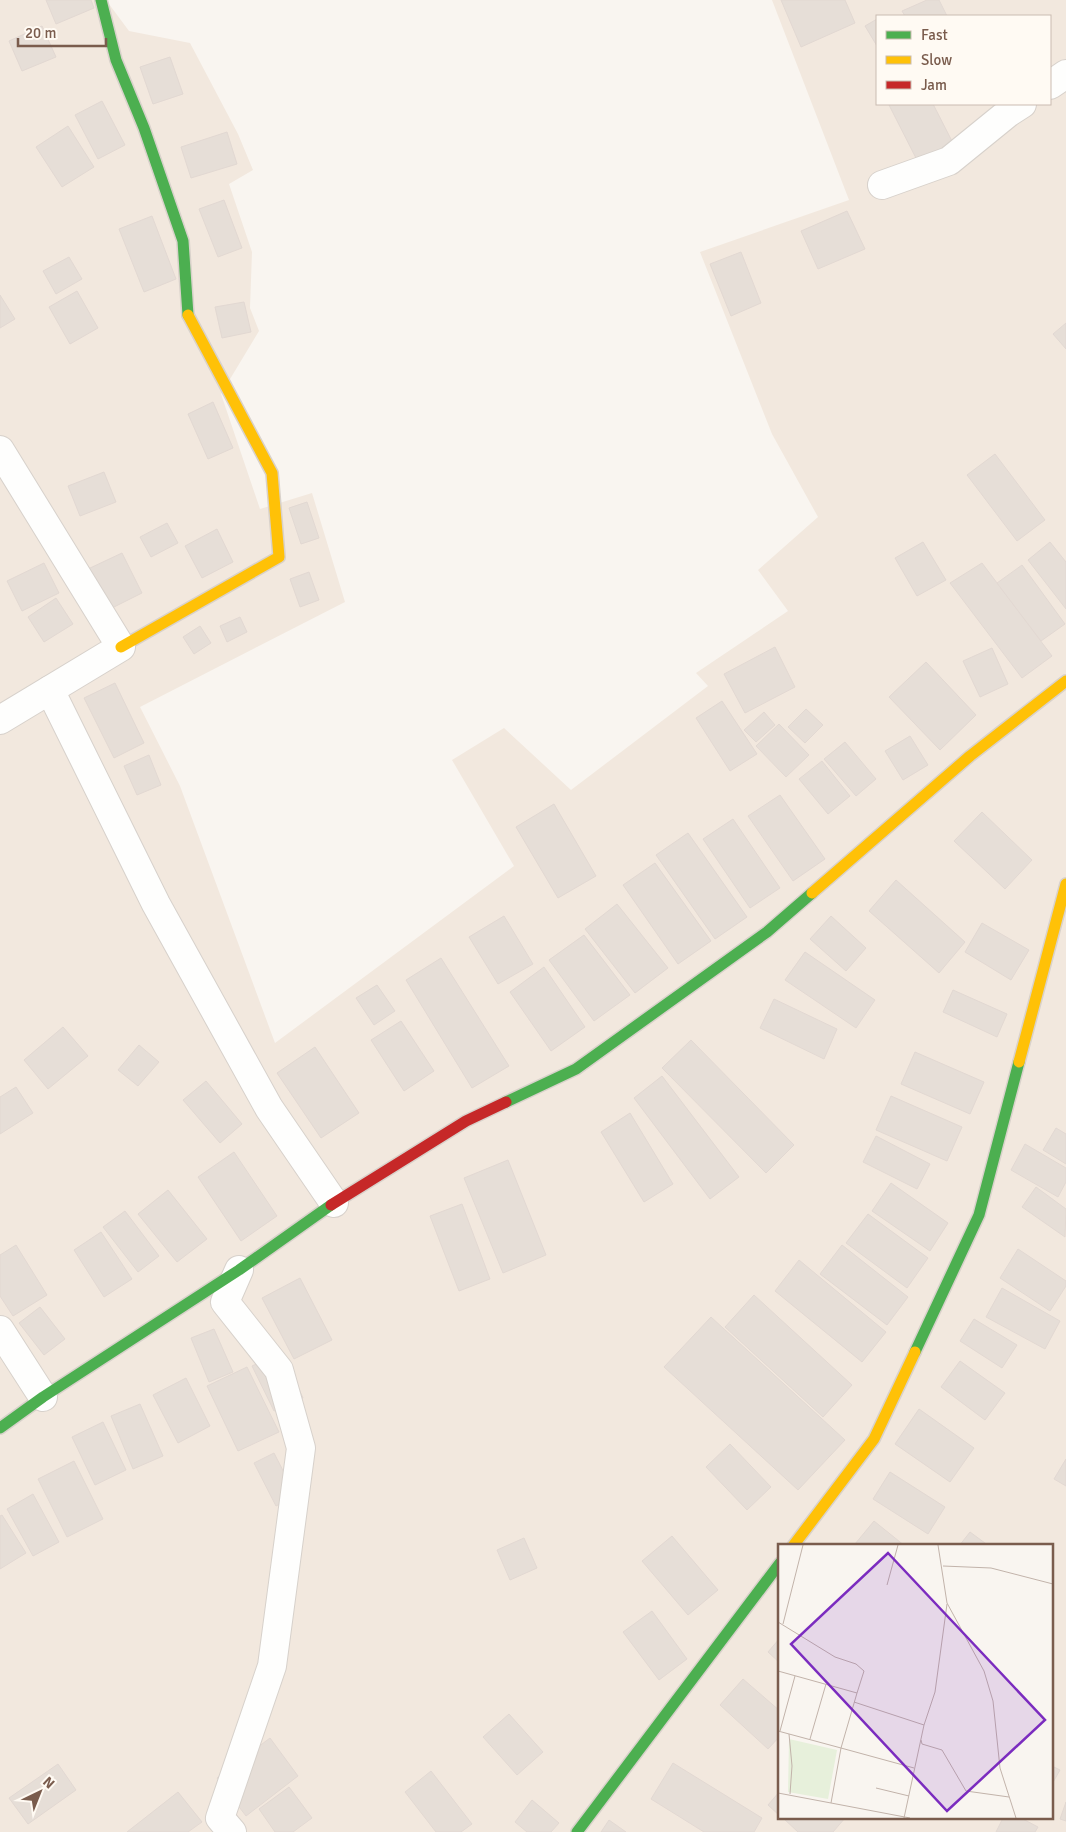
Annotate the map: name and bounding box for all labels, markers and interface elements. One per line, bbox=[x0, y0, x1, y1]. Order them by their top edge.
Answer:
scale bar bbox=[18, 15, 105, 47]
legend bbox=[876, 15, 1051, 105]
text: 20 m bbox=[25, 24, 56, 42]
text: Fast bbox=[921, 26, 948, 44]
text: Slow bbox=[921, 51, 952, 69]
text: Jam bbox=[921, 76, 947, 94]
inset map bbox=[778, 1544, 1054, 1820]
north arrow bbox=[15, 1767, 65, 1817]
text: N bbox=[39, 1773, 58, 1792]

